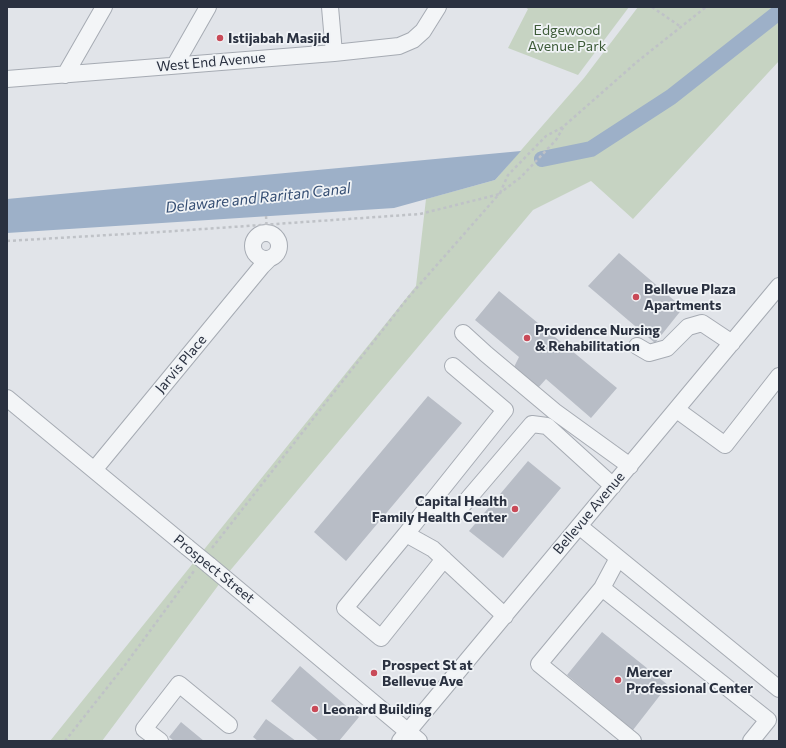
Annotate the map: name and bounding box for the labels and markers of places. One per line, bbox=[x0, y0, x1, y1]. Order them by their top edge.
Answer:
place label: Istijabah Masjid bbox=[228, 30, 330, 46]
marker: Istijabah Masjid bbox=[215, 33, 225, 43]
place label: Bellevue Plaza Apartments bbox=[644, 281, 736, 314]
marker: Bellevue Plaza Apartments bbox=[631, 292, 641, 302]
place label: Providence Nursing & Rehabilitation bbox=[535, 322, 660, 354]
marker: Providence Nursing & Rehabilitation bbox=[522, 333, 532, 343]
place label: Capital Health Family Health Center bbox=[372, 493, 507, 526]
marker: Capital Health Family Health Center bbox=[510, 504, 520, 514]
place label: Prospect St at Bellevue Ave bbox=[382, 657, 473, 690]
place label: Mercer Professional Center bbox=[626, 664, 753, 696]
marker: Prospect St at Bellevue Ave bbox=[369, 668, 379, 678]
marker: Mercer Professional Center bbox=[613, 675, 623, 685]
place label: Leonard Building bbox=[323, 701, 432, 717]
marker: Leonard Building bbox=[310, 704, 320, 714]

